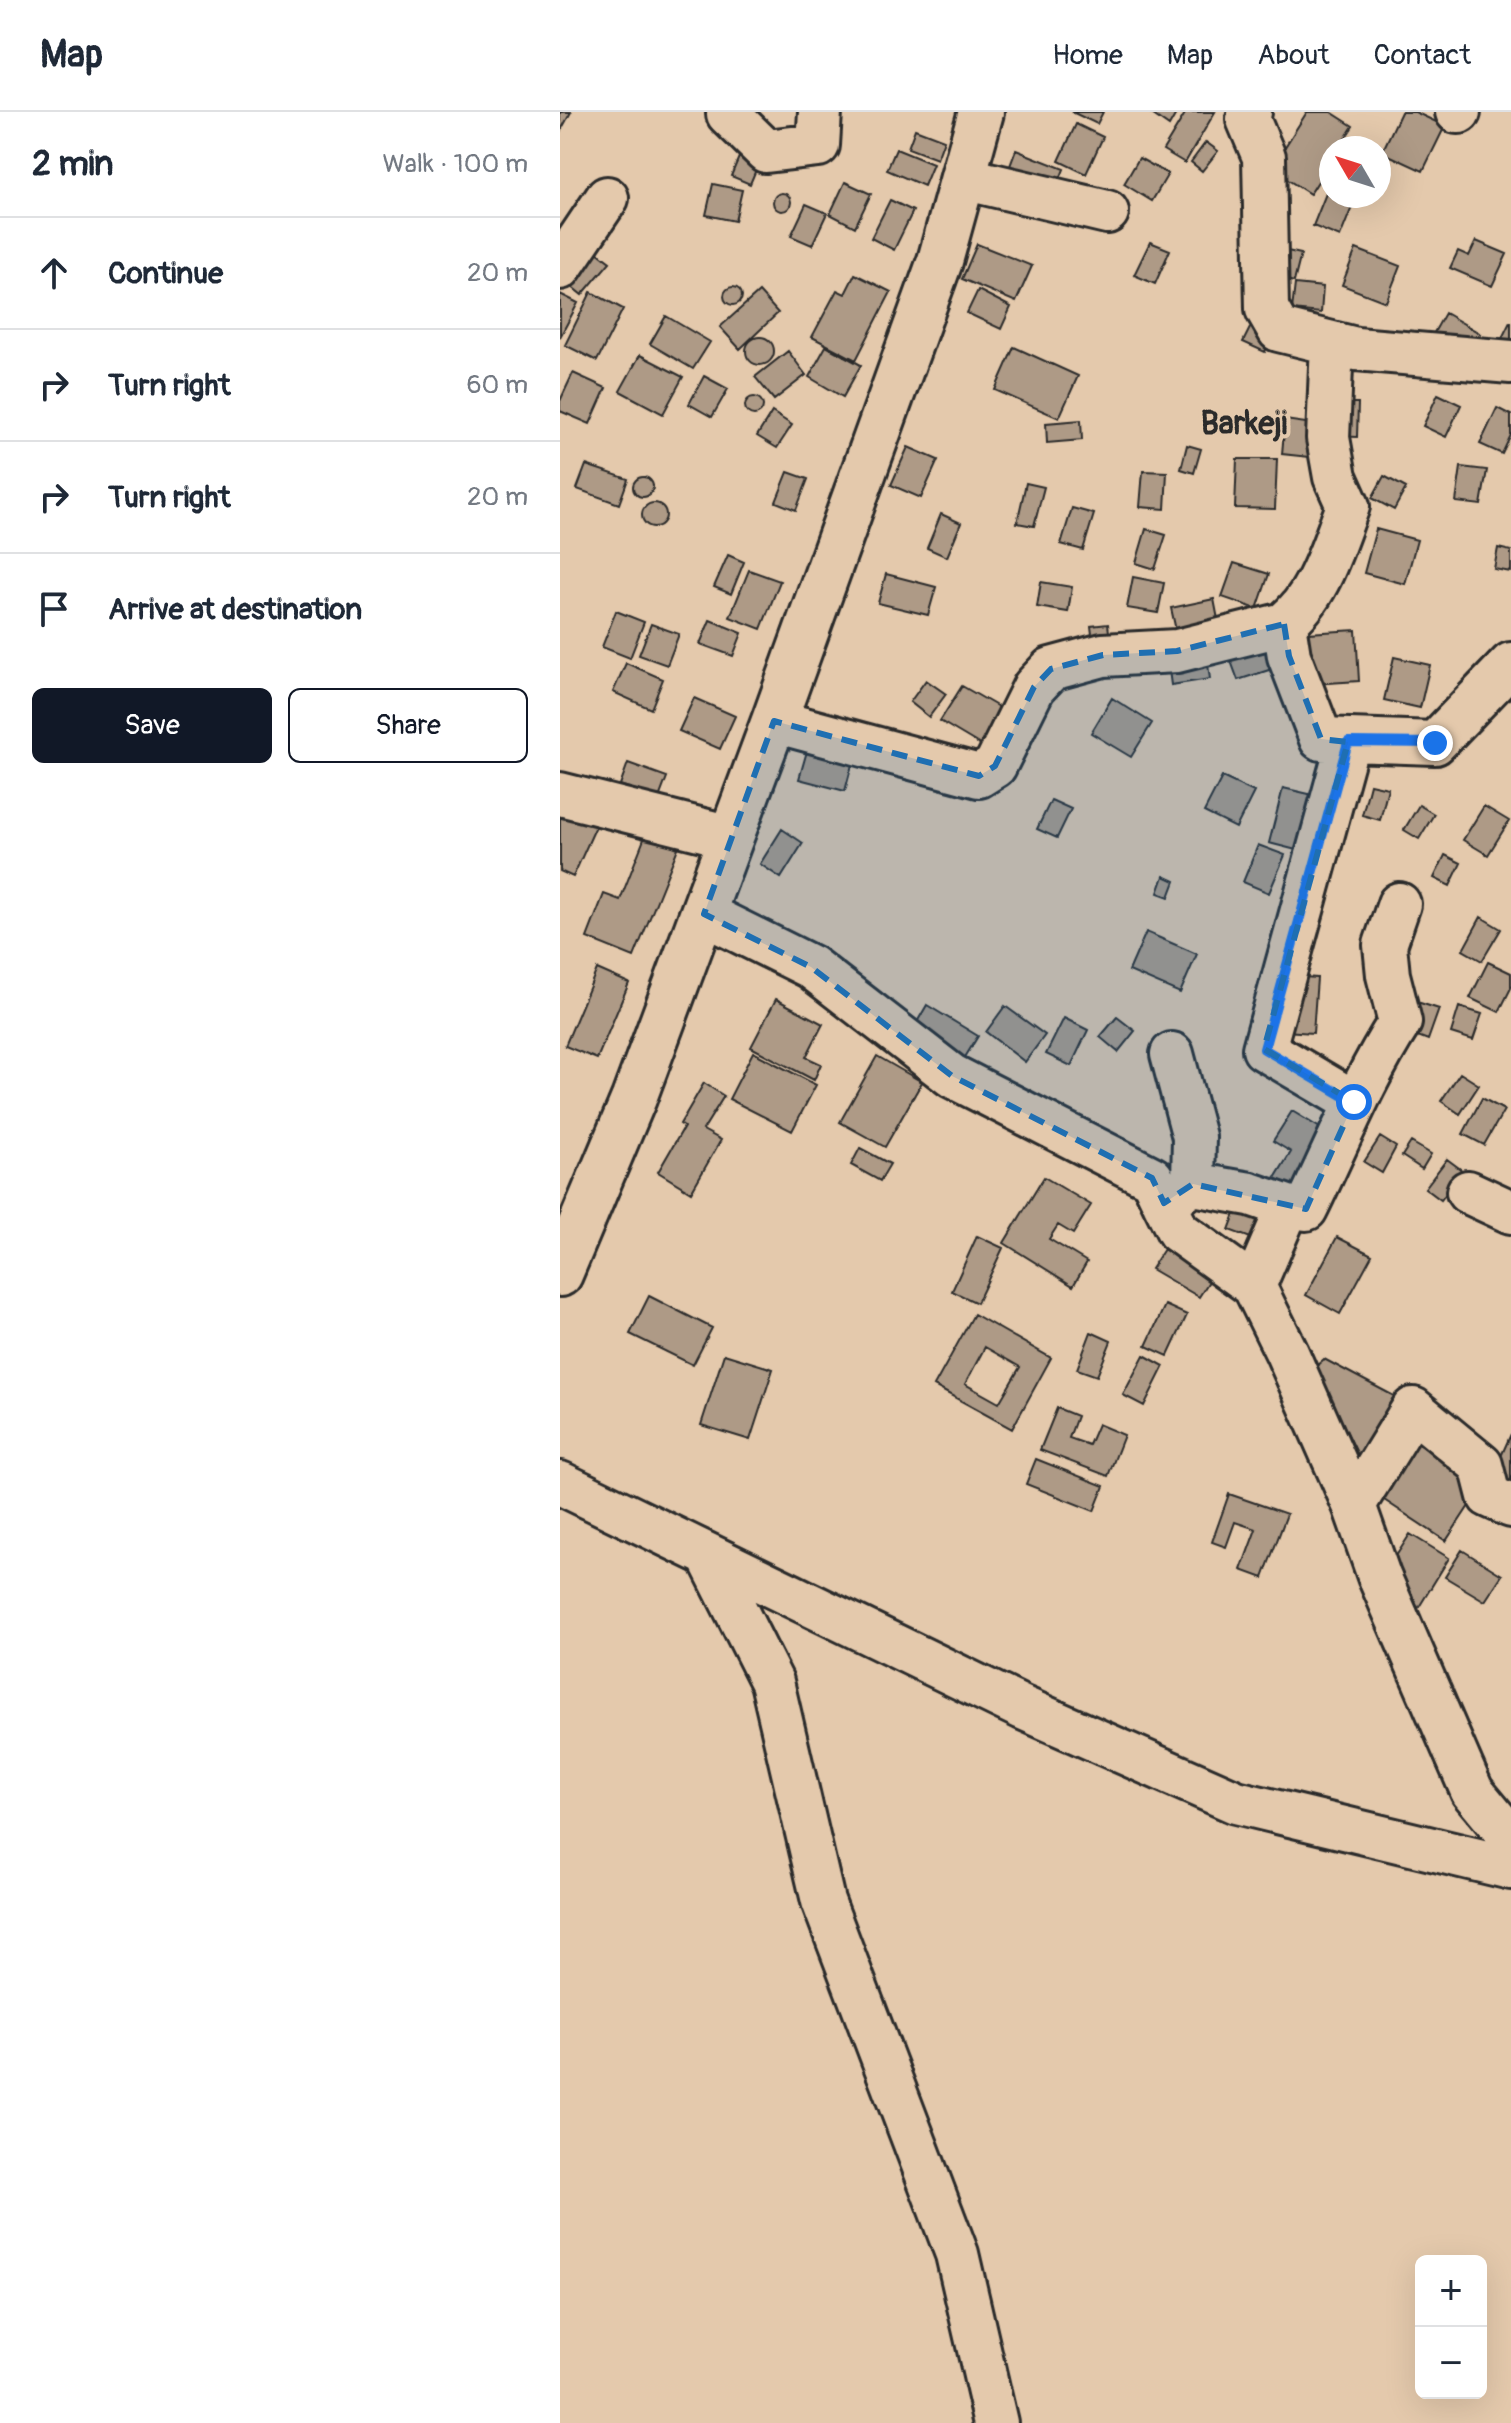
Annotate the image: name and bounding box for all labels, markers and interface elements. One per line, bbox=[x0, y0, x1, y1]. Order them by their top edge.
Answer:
text: Map bbox=[40, 31, 103, 79]
text: Home bbox=[1052, 38, 1123, 73]
text: Map bbox=[1167, 38, 1213, 73]
text: About bbox=[1257, 38, 1330, 73]
text: Contact bbox=[1374, 38, 1471, 73]
north arrow bbox=[1319, 136, 1391, 208]
text: 2 min bbox=[32, 143, 114, 186]
text: Walk · 100 m bbox=[383, 148, 528, 180]
icon: ahead bbox=[32, 251, 76, 295]
text: Continue bbox=[108, 255, 223, 292]
text: 20 m bbox=[467, 257, 528, 289]
icon: right bbox=[32, 363, 76, 407]
text: Turn right bbox=[108, 367, 231, 404]
text: 60 m bbox=[466, 369, 528, 401]
district label: Barkeji bbox=[1201, 404, 1288, 444]
icon: right bbox=[32, 475, 76, 519]
text: Turn right bbox=[108, 479, 231, 516]
text: 20 m bbox=[467, 481, 528, 513]
icon: arrive bbox=[32, 587, 76, 631]
text: Arrive at destination bbox=[108, 591, 362, 628]
button: Save bbox=[32, 688, 272, 763]
button: Share bbox=[288, 688, 528, 763]
route end bbox=[1417, 725, 1453, 761]
route start bbox=[1336, 1084, 1372, 1120]
map controls bbox=[1415, 2255, 1487, 2399]
button: + bbox=[1415, 2255, 1487, 2327]
button: − bbox=[1415, 2327, 1487, 2399]

